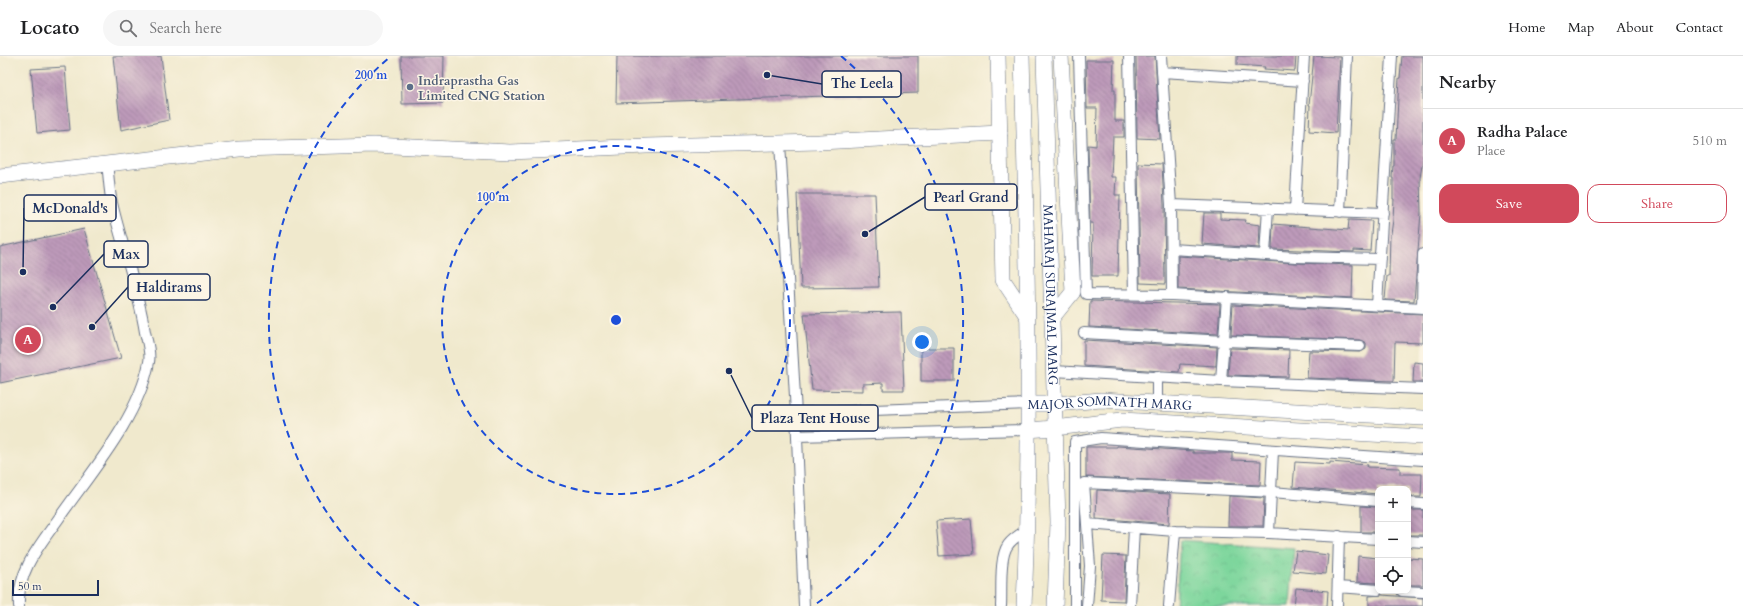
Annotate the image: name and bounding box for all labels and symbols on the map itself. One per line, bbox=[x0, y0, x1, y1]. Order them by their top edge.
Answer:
text: 200 m bbox=[355, 67, 388, 83]
callout: The Leela bbox=[822, 71, 901, 97]
place label: Indraprastha Gas Limited CNG Station bbox=[418, 72, 546, 105]
text: The Leela bbox=[831, 74, 893, 93]
marker: Indraprastha Gas Limited CNG Station bbox=[405, 82, 415, 92]
callout: Pearl Grand bbox=[925, 184, 1017, 210]
text: Pearl Grand bbox=[933, 188, 1009, 207]
text: 100 m bbox=[477, 189, 510, 205]
callout: McDonald's bbox=[24, 195, 116, 221]
text: McDonald's bbox=[32, 199, 108, 218]
street label: MAHARAJ SURAJMAL MARG bbox=[1038, 204, 1062, 386]
callout: Max bbox=[104, 241, 148, 267]
text: Max bbox=[112, 245, 140, 264]
callout: Haldirams bbox=[128, 274, 210, 300]
text: Haldirams bbox=[136, 278, 202, 297]
centre of rings bbox=[609, 313, 623, 327]
pin: A bbox=[15, 325, 41, 355]
your location bbox=[912, 332, 932, 352]
street label: MAJOR SOMNATH MARG bbox=[1028, 392, 1193, 415]
callout: Plaza Tent House bbox=[752, 405, 878, 431]
text: Plaza Tent House bbox=[760, 409, 870, 428]
scale bar bbox=[12, 578, 99, 597]

